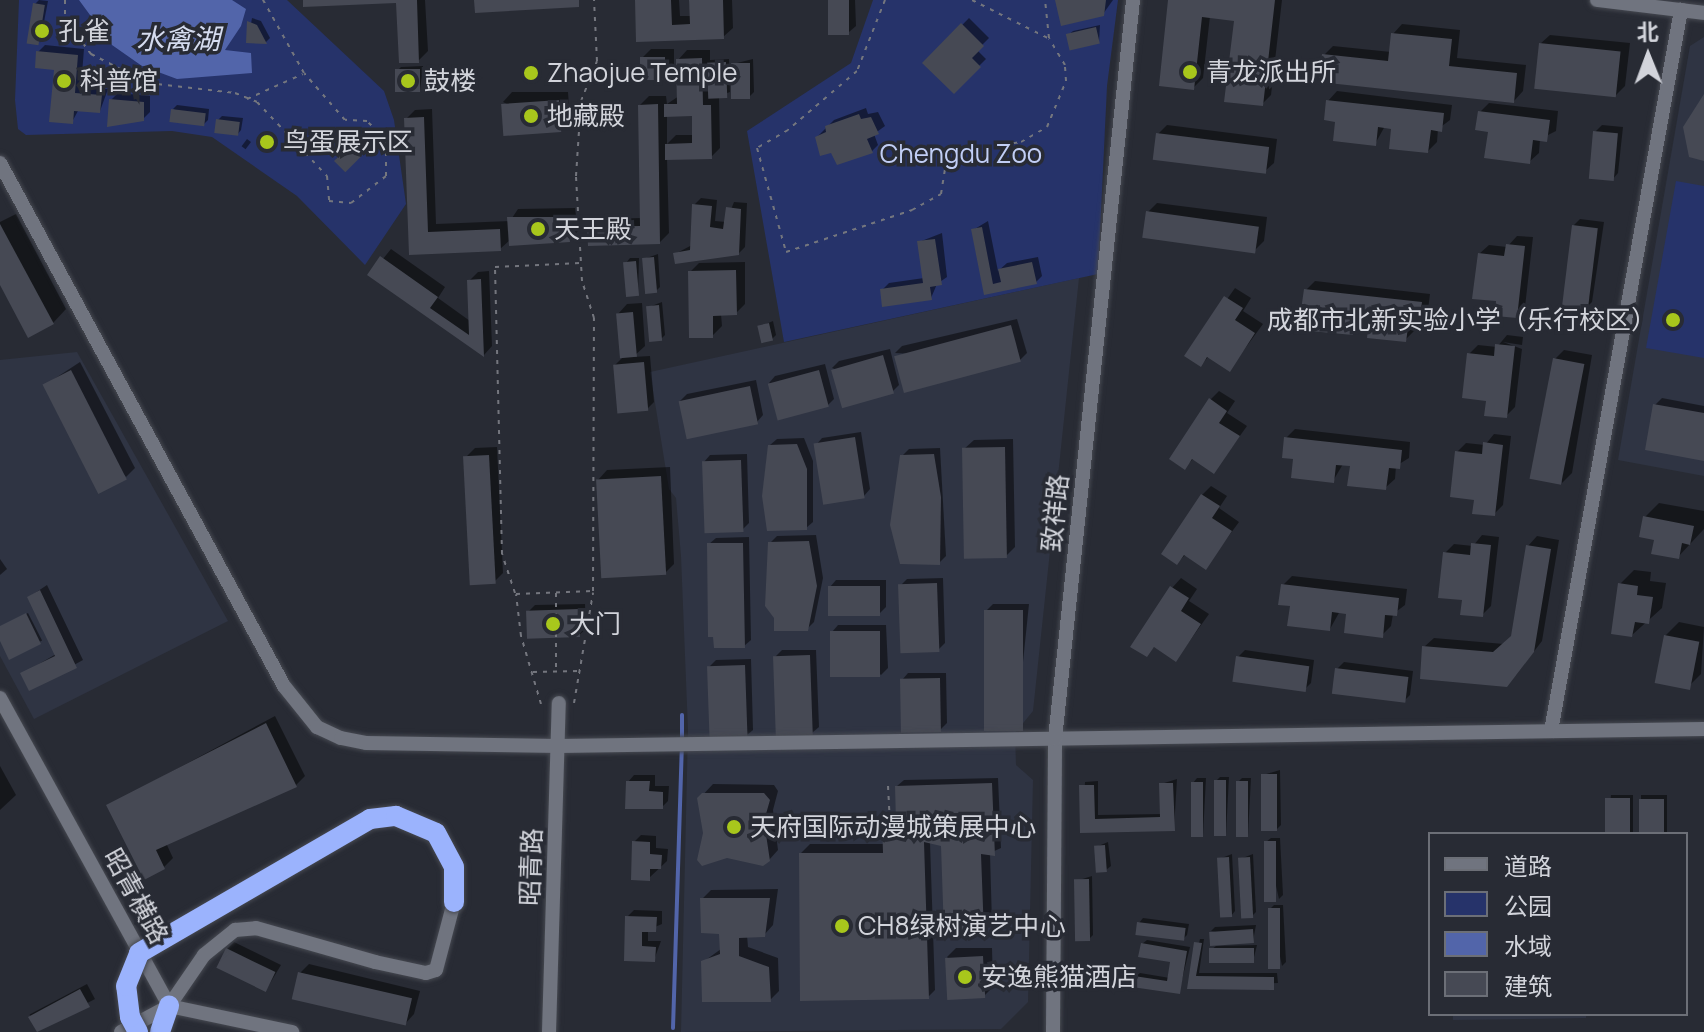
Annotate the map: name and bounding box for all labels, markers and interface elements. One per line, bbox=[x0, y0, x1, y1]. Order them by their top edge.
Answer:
place label: 孔雀 bbox=[58, 15, 110, 47]
north arrow bbox=[1608, 16, 1688, 96]
text: 北 bbox=[1636, 17, 1659, 47]
water label: 水禽湖 bbox=[136, 21, 220, 55]
marker: 孔雀 bbox=[33, 22, 51, 40]
place label: 青龙派出所 bbox=[1206, 56, 1336, 88]
place label: Zhaojue Temple bbox=[547, 57, 738, 89]
marker: 青龙派出所 bbox=[1181, 63, 1199, 81]
marker: Zhaojue Temple bbox=[522, 64, 540, 82]
place label: 科普馆 bbox=[80, 65, 158, 97]
place label: 鼓楼 bbox=[424, 65, 476, 97]
marker: 科普馆 bbox=[55, 72, 73, 90]
marker: 鼓楼 bbox=[399, 72, 417, 90]
place label: 地藏殿 bbox=[547, 100, 625, 132]
marker: 地藏殿 bbox=[522, 107, 540, 125]
place label: 鸟蛋展示区 bbox=[283, 126, 413, 158]
marker: 鸟蛋展示区 bbox=[258, 133, 276, 151]
park label: Chengdu Zoo bbox=[880, 138, 1042, 170]
place label: 天王殿 bbox=[554, 213, 632, 245]
marker: 天王殿 bbox=[529, 220, 547, 238]
place label: 成都市北新实验小学（乐行校区） bbox=[1267, 304, 1657, 336]
marker: 成都市北新实验小学（乐行校区） bbox=[1664, 311, 1682, 329]
street label: 致祥路 bbox=[1035, 473, 1075, 553]
place label: 大门 bbox=[569, 608, 621, 640]
marker: 大门 bbox=[544, 615, 562, 633]
place label: 天府国际动漫城策展中心 bbox=[750, 811, 1036, 843]
marker: 天府国际动漫城策展中心 bbox=[725, 818, 743, 836]
street label: 昭青路 bbox=[514, 827, 548, 907]
legend bbox=[1428, 832, 1688, 1016]
street label: 昭青横路 bbox=[97, 843, 175, 949]
text: 道路 bbox=[1504, 849, 1552, 882]
text: 公园 bbox=[1504, 889, 1552, 922]
place label: CH8绿树演艺中心 bbox=[858, 910, 1065, 942]
marker: CH8绿树演艺中心 bbox=[833, 917, 851, 935]
text: 水域 bbox=[1504, 929, 1552, 962]
place label: 安逸熊猫酒店 bbox=[981, 961, 1137, 993]
marker: 安逸熊猫酒店 bbox=[956, 968, 974, 986]
text: 建筑 bbox=[1504, 969, 1552, 1002]

